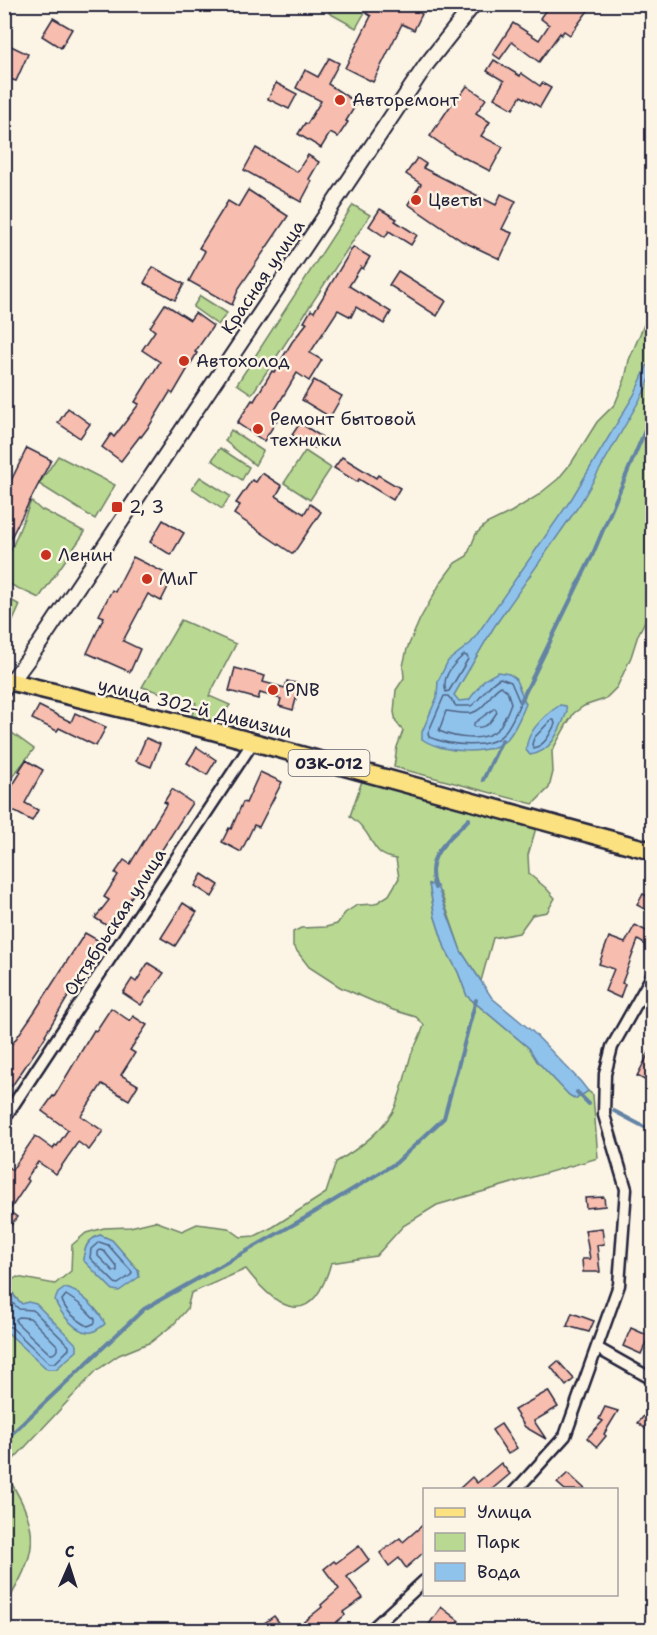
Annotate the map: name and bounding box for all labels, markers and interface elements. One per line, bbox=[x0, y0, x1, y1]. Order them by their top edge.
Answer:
place label: Авторемонт bbox=[352, 88, 460, 112]
marker: Авторемонт bbox=[333, 93, 347, 107]
place label: Цветы bbox=[428, 188, 482, 212]
marker: Цветы bbox=[409, 193, 423, 207]
street label: Красная улица bbox=[216, 215, 310, 339]
place label: Автохолод bbox=[196, 349, 290, 373]
marker: Автохолод bbox=[177, 354, 191, 368]
place label: Ремонт бытовой техники bbox=[270, 407, 416, 452]
marker: Ремонт бытовой техники bbox=[251, 422, 265, 436]
place label: 2, 3 bbox=[129, 495, 164, 519]
marker: 2, 3 bbox=[110, 500, 124, 514]
place label: Ленин bbox=[58, 543, 113, 567]
marker: Ленин bbox=[39, 548, 53, 562]
place label: МиГ bbox=[159, 567, 198, 591]
marker: МиГ bbox=[140, 572, 154, 586]
street label: улица 302-й Дивизии bbox=[95, 672, 295, 744]
place label: PNB bbox=[285, 678, 320, 702]
marker: PNB bbox=[266, 683, 280, 697]
road number: 03К-012 bbox=[288, 750, 370, 776]
street label: Октябрьская улица bbox=[58, 844, 172, 1000]
legend bbox=[423, 1488, 618, 1596]
text: Улица bbox=[477, 1500, 531, 1524]
text: Парк bbox=[477, 1530, 520, 1554]
north arrow bbox=[39, 1536, 99, 1596]
text: С bbox=[64, 1541, 75, 1562]
text: Вода bbox=[477, 1560, 520, 1584]

